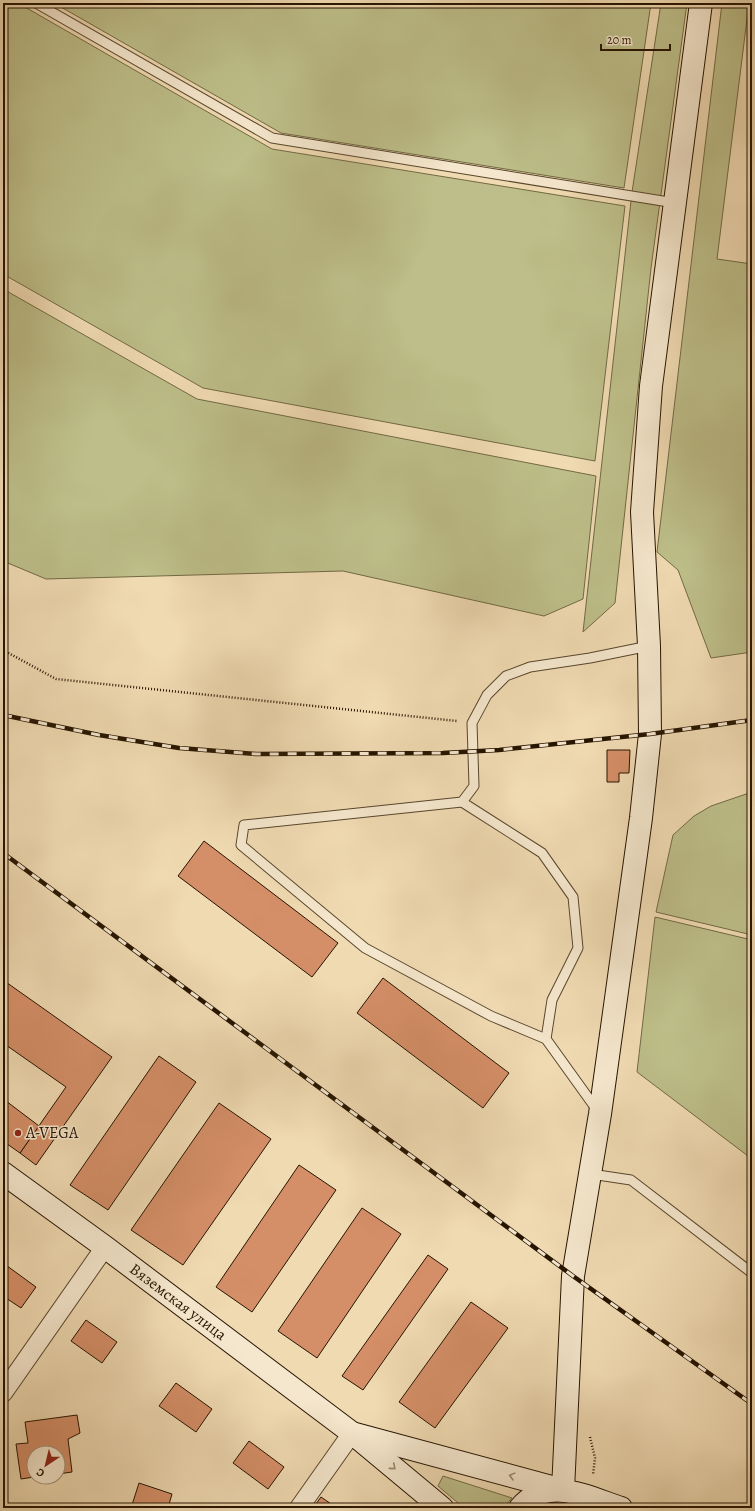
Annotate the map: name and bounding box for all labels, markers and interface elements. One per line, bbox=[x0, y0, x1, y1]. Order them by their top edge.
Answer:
scale bar bbox=[601, 26, 670, 52]
text: 20 m bbox=[607, 32, 631, 48]
place label: A-VEGA bbox=[25, 1122, 79, 1144]
marker: A-VEGA bbox=[13, 1128, 23, 1138]
street label: Вяземская улица bbox=[125, 1258, 232, 1346]
north arrow bbox=[26, 1445, 66, 1485]
one-way arrow bbox=[388, 1463, 395, 1470]
text: С bbox=[33, 1465, 48, 1481]
one-way arrow bbox=[509, 1472, 516, 1481]

